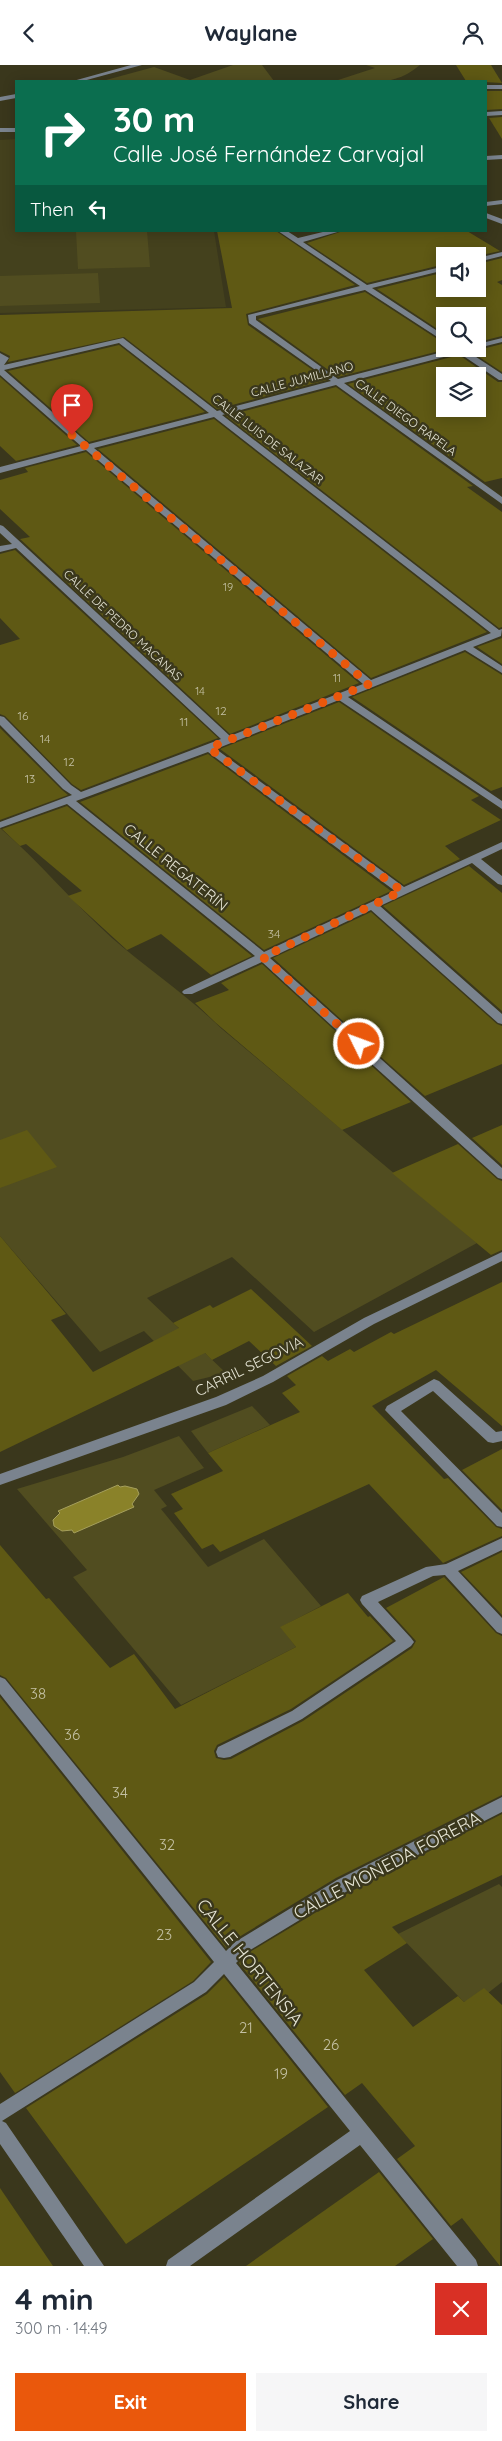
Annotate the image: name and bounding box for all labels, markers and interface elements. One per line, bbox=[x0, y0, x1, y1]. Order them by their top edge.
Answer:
icon: back bbox=[15, 19, 43, 47]
text: Waylane bbox=[204, 19, 298, 47]
icon: person bbox=[459, 19, 487, 47]
text: 30 m bbox=[113, 97, 195, 141]
icon: right bbox=[30, 100, 95, 165]
text: Calle José Fernández Carvajal bbox=[113, 140, 424, 168]
icon: left bbox=[84, 195, 112, 223]
text: Then bbox=[30, 197, 74, 221]
map controls bbox=[436, 247, 486, 417]
button: sound bbox=[436, 247, 486, 297]
button: search bbox=[436, 307, 486, 357]
street label: CALLE JUMILLANO bbox=[249, 358, 355, 400]
button: layers bbox=[436, 367, 486, 417]
street label: CALLE DIEGO RAPELA bbox=[352, 375, 460, 459]
pin bbox=[51, 384, 93, 435]
icon: arrive bbox=[58, 391, 86, 419]
street label: CALLE LUIS DE SALAZAR bbox=[209, 391, 327, 487]
street label: CALLE DE PEDRO MACANAS bbox=[61, 566, 186, 684]
house number: 19 bbox=[223, 580, 233, 594]
house number: 11 bbox=[333, 671, 341, 685]
house number: 14 bbox=[195, 684, 205, 698]
house number: 12 bbox=[215, 703, 227, 718]
house number: 16 bbox=[18, 708, 29, 723]
house number: 11 bbox=[180, 714, 188, 729]
house number: 14 bbox=[40, 731, 50, 746]
house number: 12 bbox=[63, 754, 75, 769]
house number: 13 bbox=[25, 771, 35, 786]
street label: CALLE REGATERÍN bbox=[120, 819, 232, 915]
house number: 34 bbox=[268, 926, 280, 941]
position arrow bbox=[332, 1017, 384, 1069]
street label: CARRIL SEGOVIA bbox=[192, 1332, 306, 1400]
house number: 38 bbox=[30, 1684, 46, 1703]
house number: 36 bbox=[64, 1725, 80, 1744]
house number: 34 bbox=[112, 1783, 128, 1802]
street label: CALLE MONEDA FORERA bbox=[289, 1806, 485, 1924]
house number: 32 bbox=[159, 1835, 175, 1854]
street label: CALLE HORTENSIA bbox=[192, 1894, 308, 2030]
house number: 23 bbox=[156, 1925, 172, 1944]
house number: 21 bbox=[239, 2018, 253, 2037]
house number: 26 bbox=[323, 2035, 339, 2054]
house number: 19 bbox=[274, 2064, 288, 2083]
text: 4 min bbox=[15, 2280, 94, 2318]
button: close bbox=[435, 2283, 487, 2335]
text: 300 m · 14:49 bbox=[15, 2318, 107, 2338]
button: Exit bbox=[15, 2373, 246, 2431]
button: Share bbox=[256, 2373, 487, 2431]

